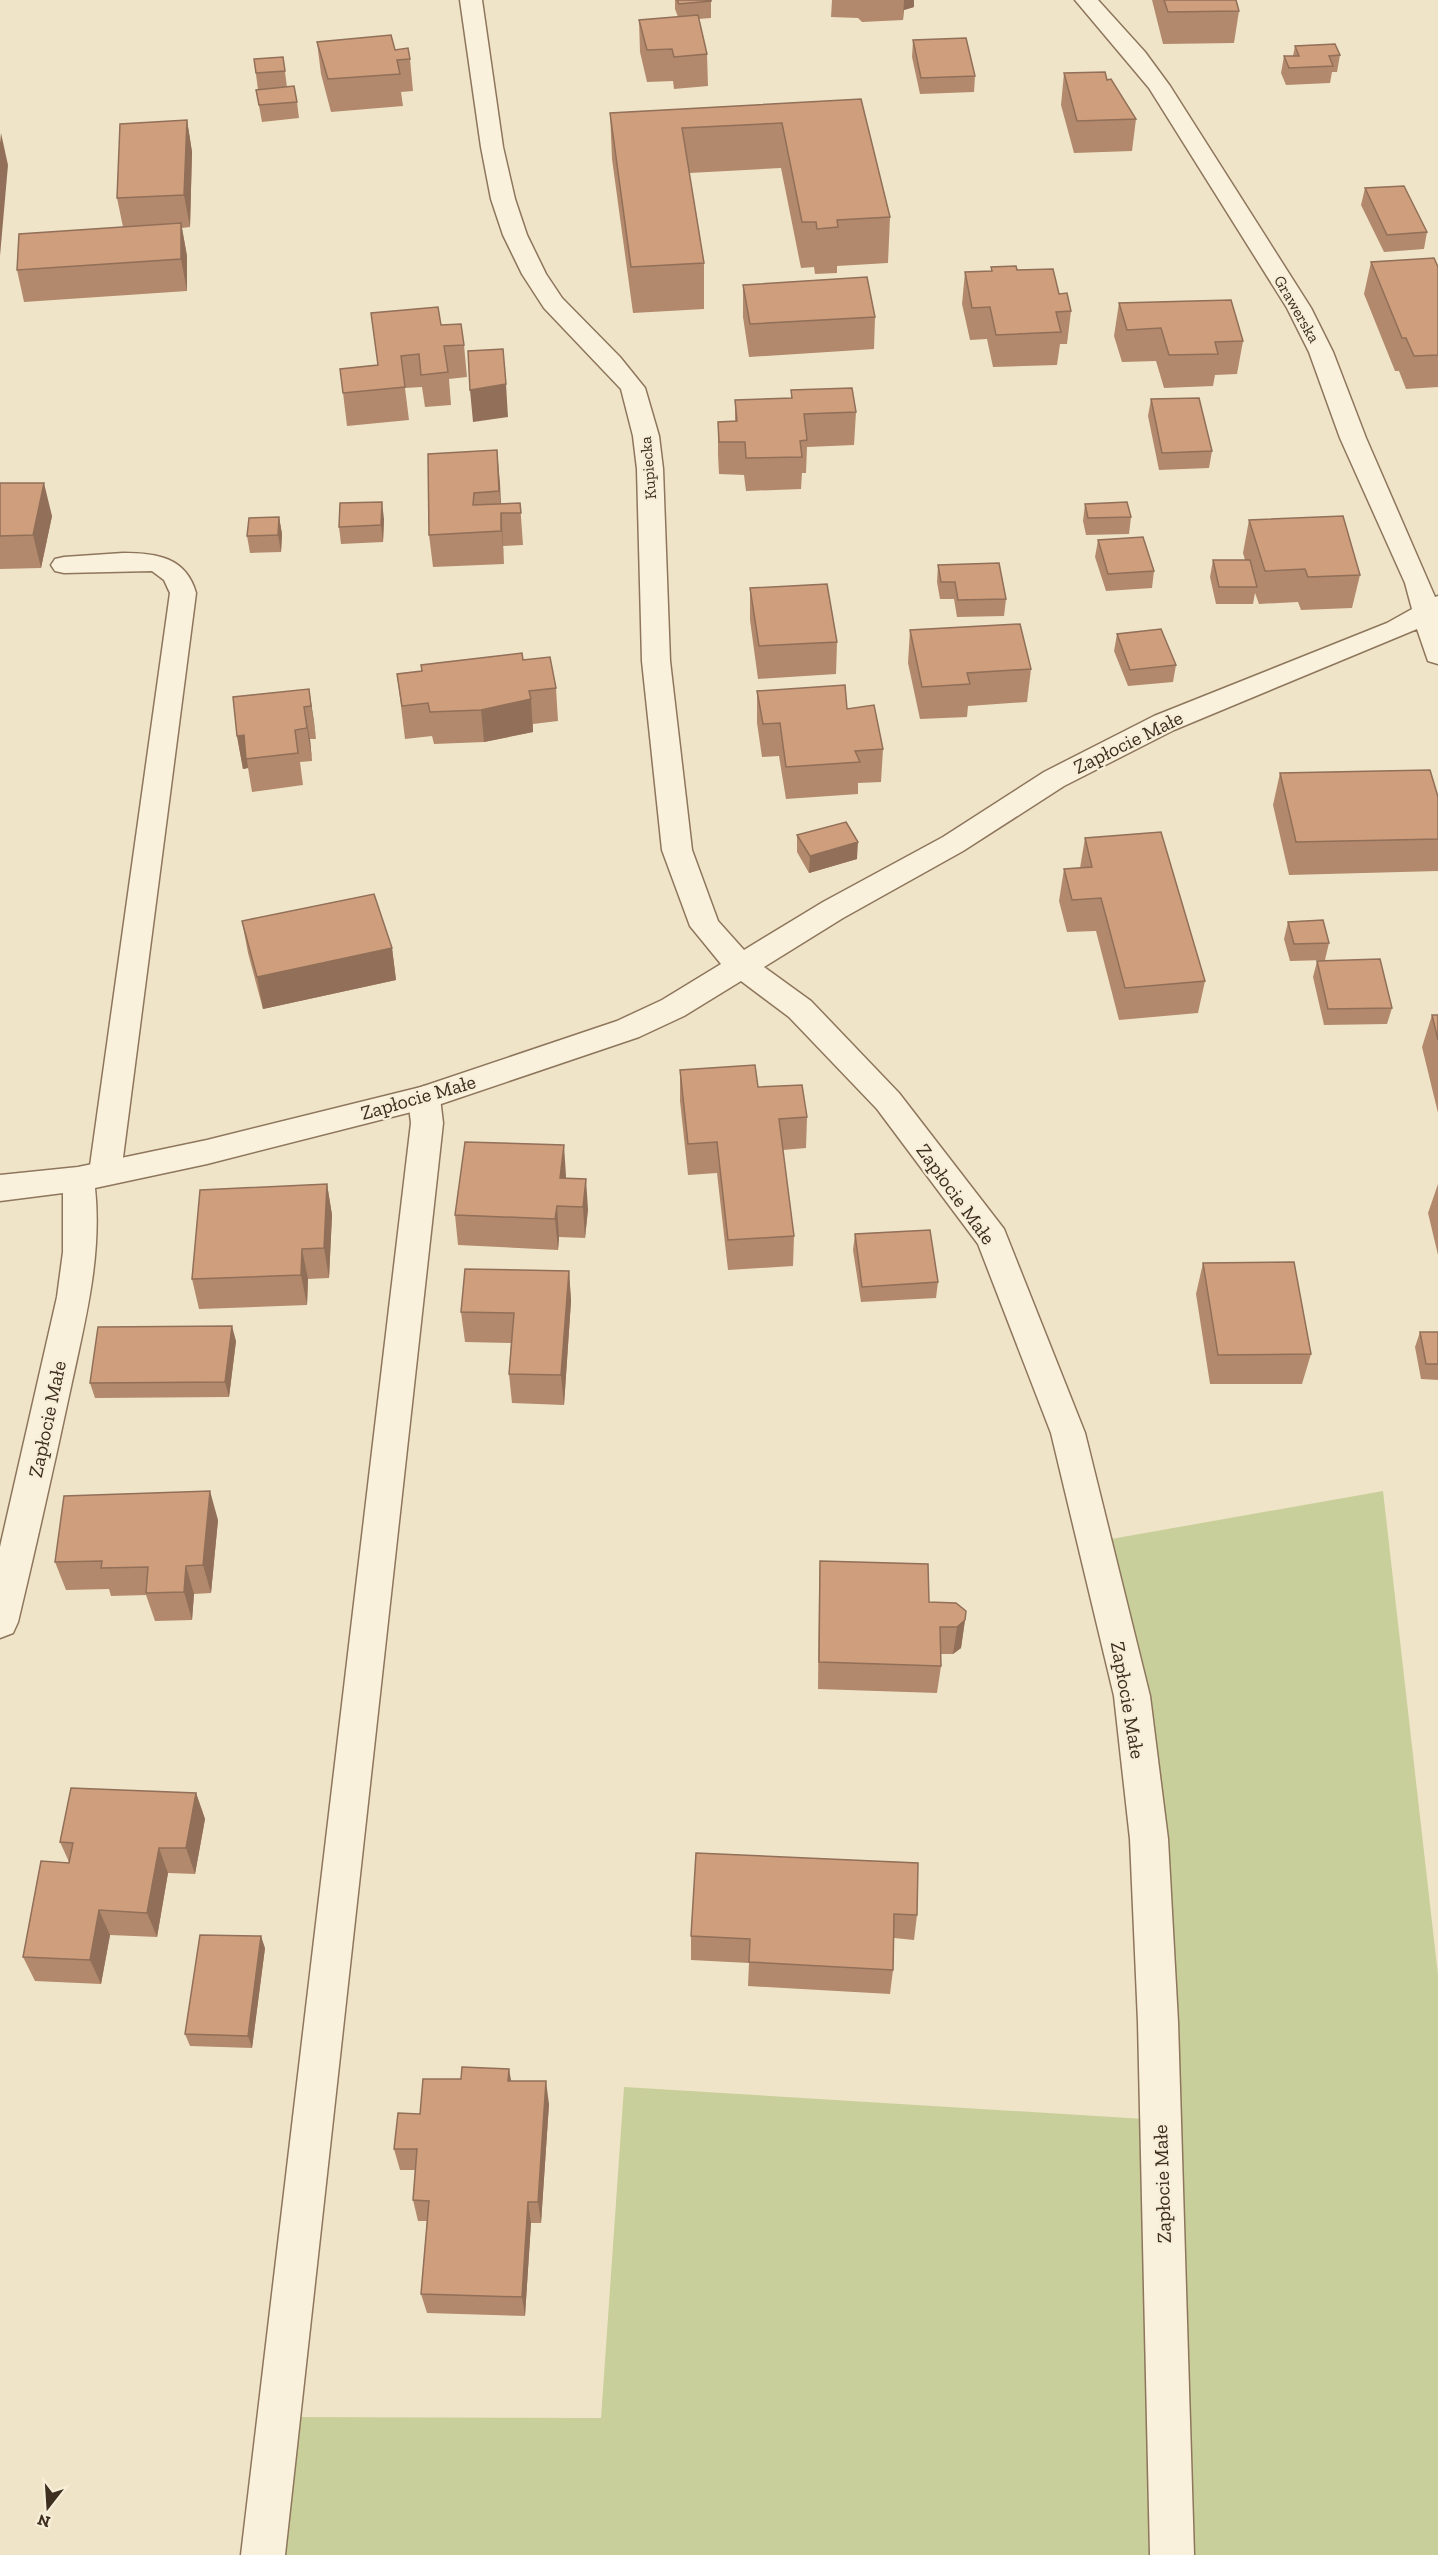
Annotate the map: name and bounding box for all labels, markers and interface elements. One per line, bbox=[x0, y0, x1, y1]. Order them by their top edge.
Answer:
street label: Grawerska bbox=[1270, 272, 1324, 346]
street label: Kupiecka bbox=[636, 435, 660, 500]
street label: Zapłocie Małe bbox=[1069, 705, 1187, 779]
street label: Zapłocie Małe bbox=[358, 1069, 478, 1125]
street label: Zapłocie Małe bbox=[911, 1139, 1001, 1249]
street label: Zapłocie Małe bbox=[23, 1358, 71, 1480]
street label: Zapłocie Małe bbox=[1106, 1639, 1150, 1761]
street label: Zapłocie Małe bbox=[1148, 2124, 1176, 2244]
north arrow bbox=[18, 2477, 78, 2537]
text: N bbox=[35, 2510, 52, 2532]

